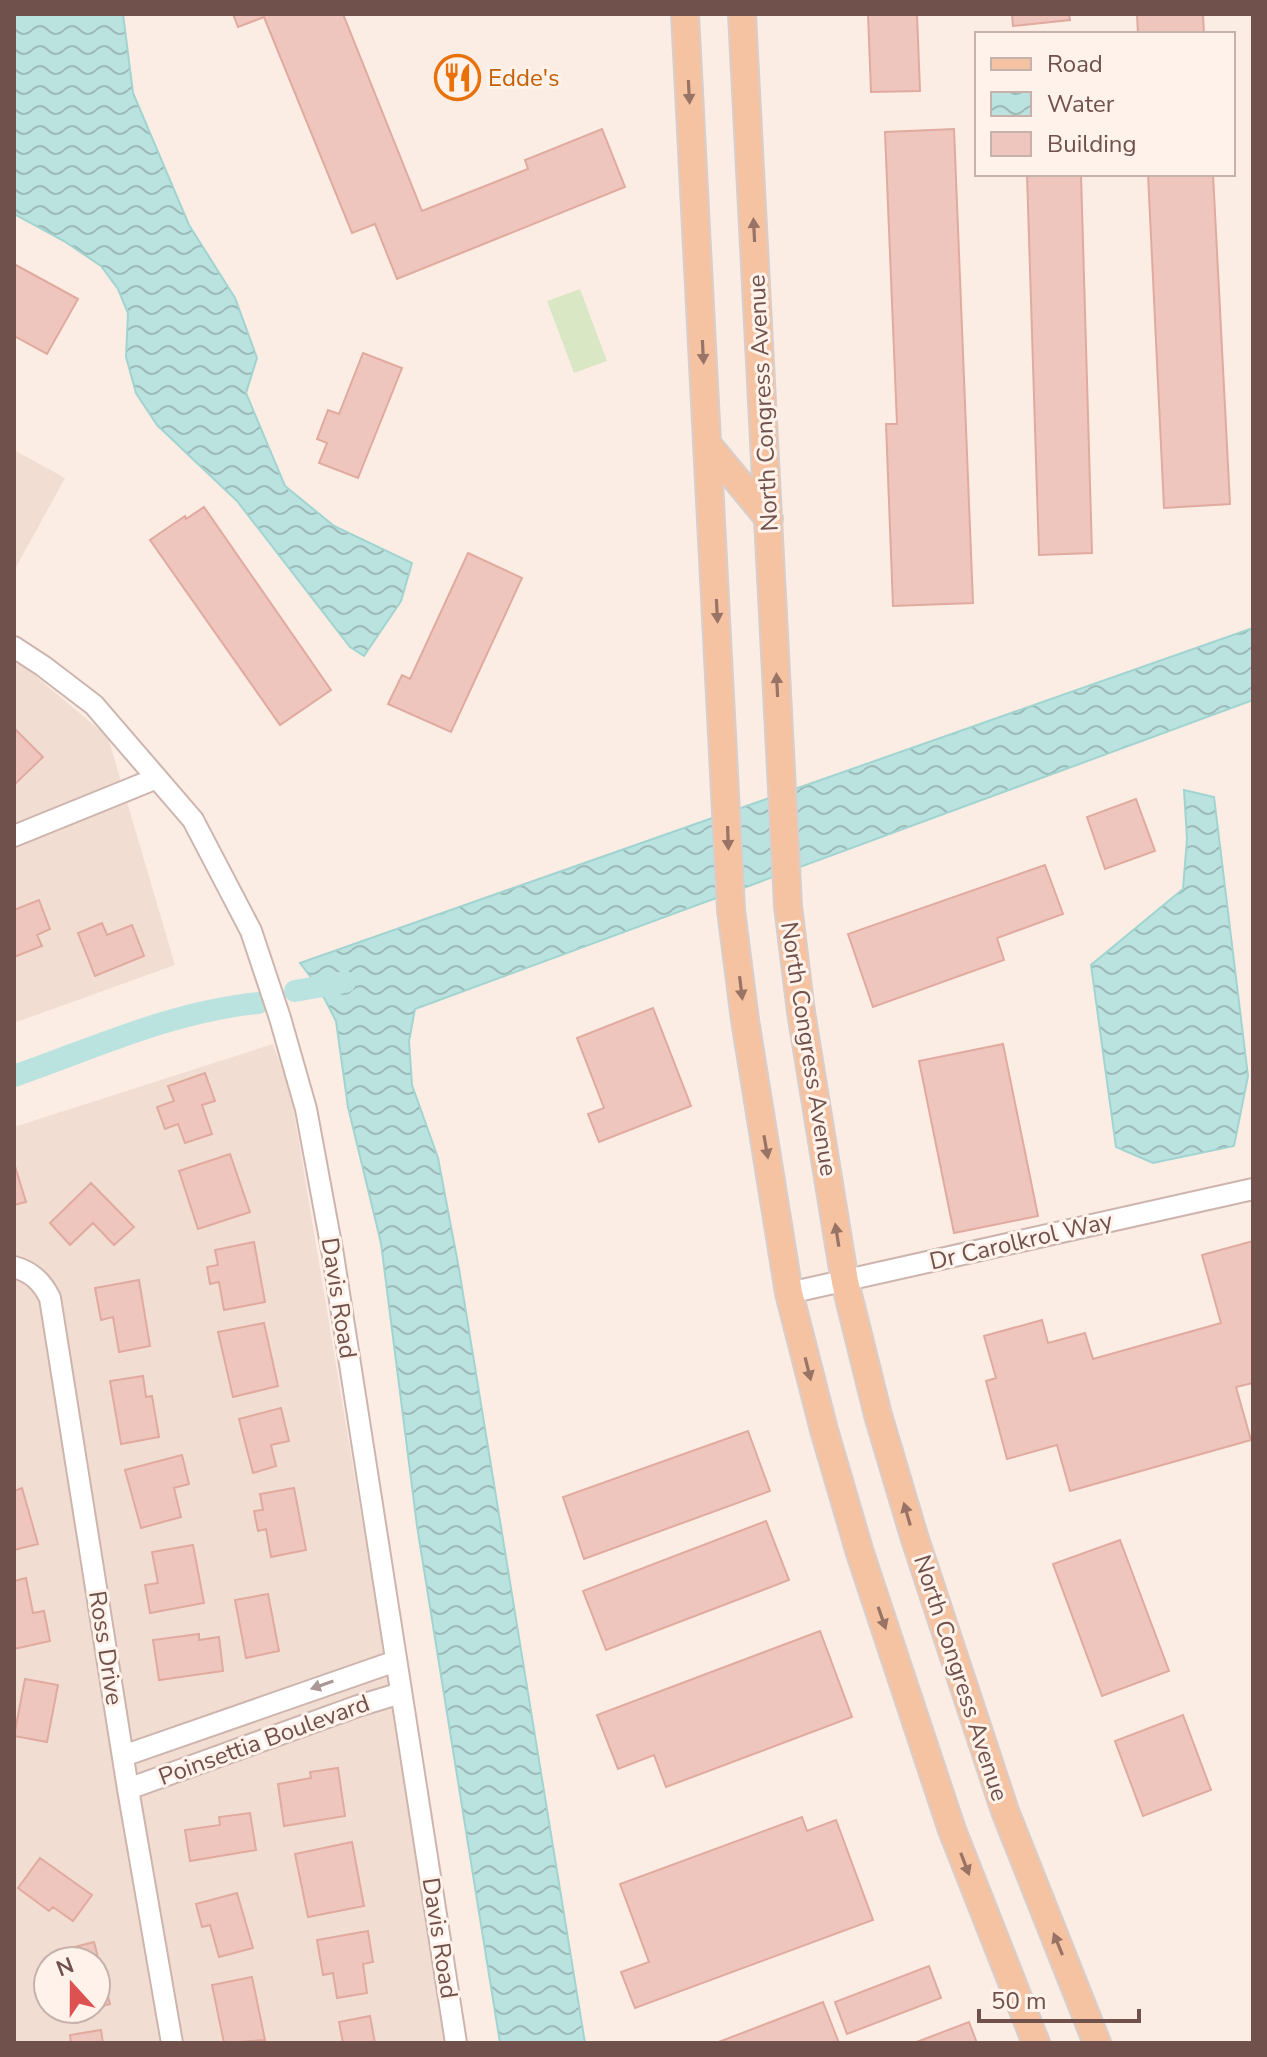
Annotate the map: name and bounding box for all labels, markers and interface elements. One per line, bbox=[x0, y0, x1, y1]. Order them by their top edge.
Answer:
legend bbox=[975, 32, 1235, 176]
text: Road bbox=[1047, 48, 1103, 80]
restaurant icon: Edde's bbox=[433, 54, 481, 102]
place label: Edde's bbox=[488, 62, 560, 94]
one-way arrow bbox=[683, 80, 696, 105]
text: Water bbox=[1047, 88, 1115, 120]
text: Building bbox=[1047, 128, 1137, 160]
one-way arrow bbox=[747, 217, 760, 242]
street label: North Congress Avenue bbox=[740, 274, 786, 532]
one-way arrow bbox=[697, 339, 710, 364]
one-way arrow bbox=[711, 599, 724, 624]
one-way arrow bbox=[771, 672, 784, 697]
one-way arrow bbox=[722, 826, 735, 851]
street label: North Congress Avenue bbox=[773, 920, 845, 1178]
one-way arrow bbox=[734, 976, 747, 1001]
one-way arrow bbox=[761, 1135, 773, 1160]
street label: Dr Carolkrol Way bbox=[926, 1204, 1116, 1278]
one-way arrow bbox=[831, 1222, 843, 1247]
street label: Davis Road bbox=[314, 1235, 364, 1361]
one-way arrow bbox=[803, 1356, 815, 1381]
one-way arrow bbox=[900, 1502, 913, 1526]
street label: North Congress Avenue bbox=[906, 1551, 1016, 1805]
street label: Ross Drive bbox=[81, 1589, 131, 1707]
one-way arrow bbox=[876, 1606, 888, 1630]
one-way arrow bbox=[310, 1680, 334, 1692]
street label: Poinsettia Boulevard bbox=[154, 1687, 374, 1793]
one-way arrow bbox=[959, 1852, 972, 1876]
street label: Davis Road bbox=[415, 1875, 465, 2001]
one-way arrow bbox=[1051, 1932, 1064, 1956]
north arrow bbox=[32, 1945, 112, 2025]
text: N bbox=[52, 1950, 78, 1984]
scale bar bbox=[979, 1973, 1139, 2023]
text: 50 m bbox=[991, 1985, 1047, 2017]

